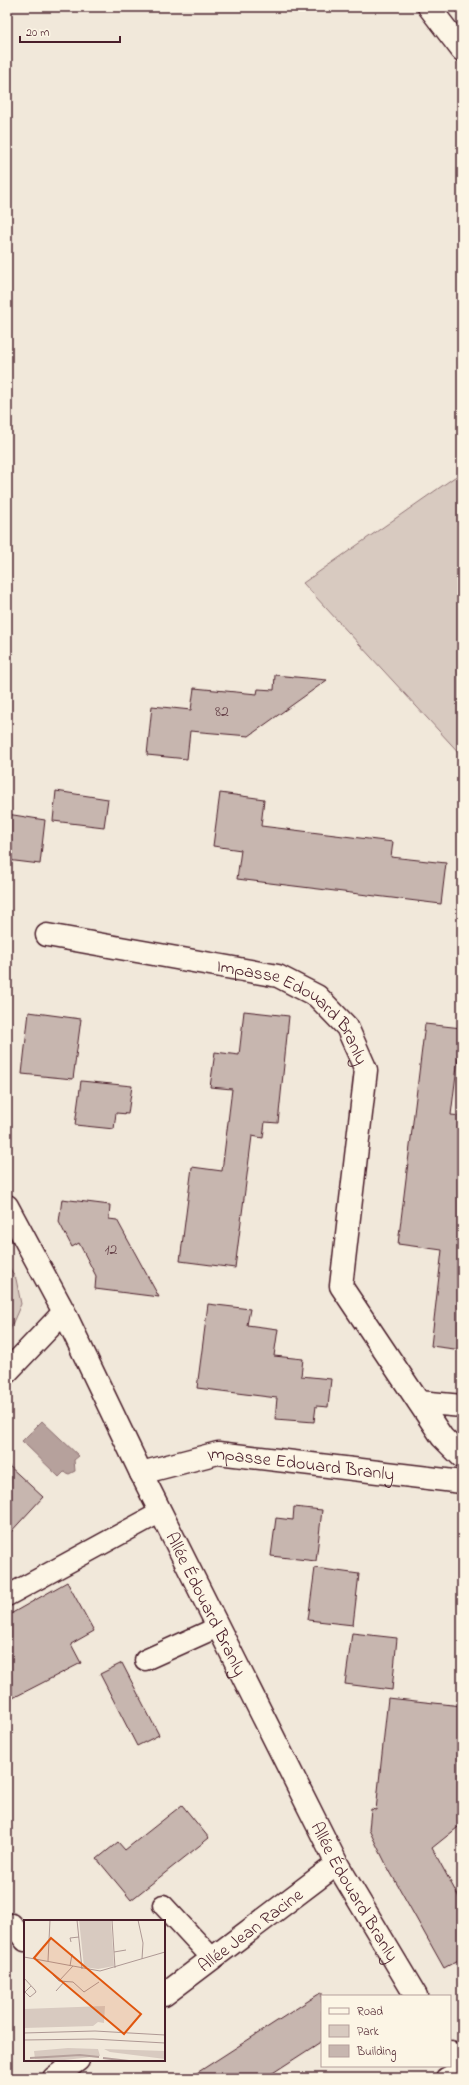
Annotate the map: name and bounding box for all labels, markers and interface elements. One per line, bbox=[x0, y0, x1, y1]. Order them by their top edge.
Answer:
scale bar bbox=[20, 18, 120, 44]
text: 20 m bbox=[26, 24, 49, 42]
house number: 82 bbox=[215, 700, 229, 724]
street label: Impasse Edouard Branly bbox=[214, 954, 373, 1069]
house number: 12 bbox=[104, 1238, 118, 1262]
street label: Impasse Edouard Branly bbox=[205, 1441, 396, 1489]
street label: Allée Édouard Branly bbox=[158, 1528, 252, 1681]
street label: Allée Édouard Branly bbox=[303, 1818, 404, 1968]
street label: Allée Jean Racine bbox=[193, 1883, 310, 1980]
inset map bbox=[24, 1920, 165, 2061]
legend bbox=[321, 1995, 451, 2067]
text: Road bbox=[357, 2003, 383, 2021]
text: Park bbox=[357, 2023, 379, 2041]
text: Building bbox=[356, 2043, 396, 2062]

